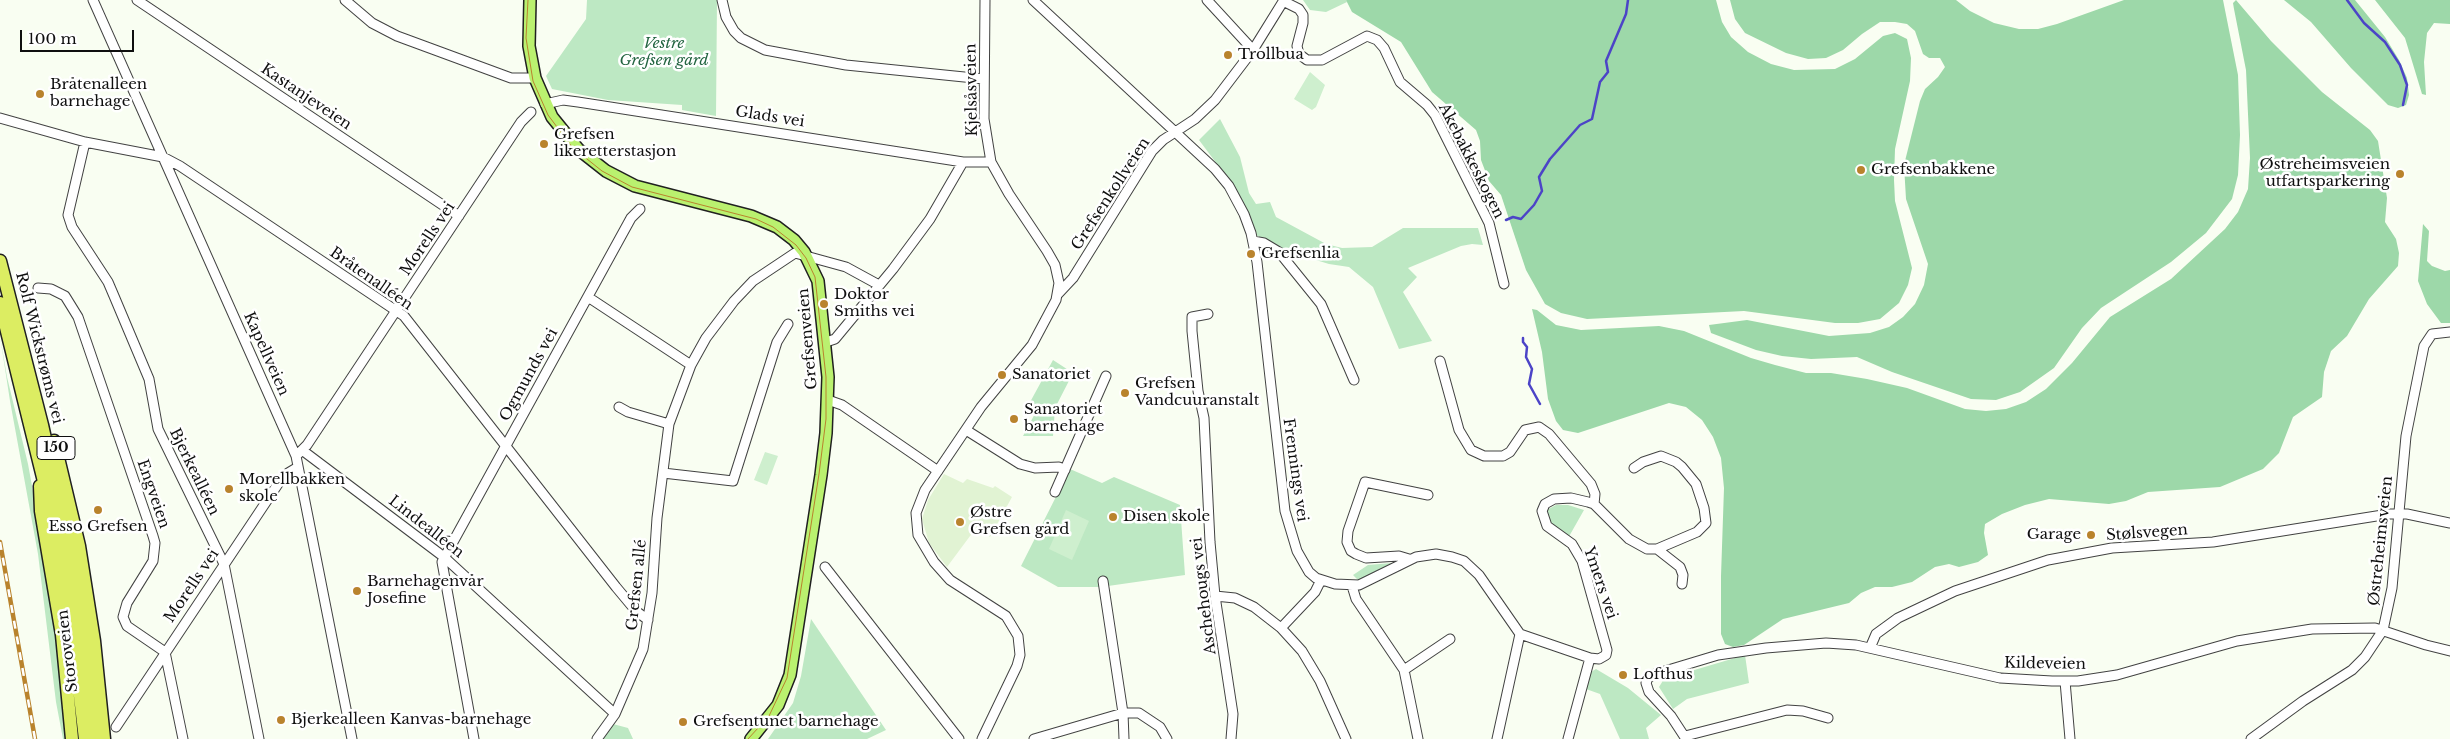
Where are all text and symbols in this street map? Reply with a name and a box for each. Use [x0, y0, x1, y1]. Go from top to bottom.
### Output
scale bar [22, 20, 136, 52]
text: 100 m [28, 29, 77, 48]
park label: Vestre Grefsen gård [619, 35, 709, 70]
street label: Kjelsåsveien [962, 43, 982, 137]
place label: Trollbua [1238, 46, 1304, 64]
marker: Trollbua [1222, 49, 1234, 61]
street label: Kastanjeveien [257, 60, 355, 134]
place label: Bråtenalleen barnehage [50, 76, 147, 111]
marker: Bråtenalleen barnehage [34, 88, 46, 100]
street label: Akebakkeskogen [1434, 100, 1508, 222]
street label: Glads vei [734, 103, 806, 131]
place label: Grefsen likeretterstasjon [554, 126, 676, 161]
street label: Grefsenkollveien [1068, 135, 1154, 253]
marker: Grefsen likeretterstasjon [538, 138, 550, 150]
place label: Østreheimsveien utfartsparkering [2260, 156, 2390, 191]
place label: Grefsenbakkene [1871, 161, 1995, 179]
marker: Grefsenbakkene [1855, 164, 1867, 176]
marker: Østreheimsveien utfartsparkering [2394, 168, 2406, 180]
street label: Morells vei [397, 199, 459, 279]
street label: Bråtenalléen [326, 244, 416, 314]
place label: Grefsenlia [1261, 245, 1340, 263]
marker: Grefsenlia [1245, 248, 1257, 260]
street label: Rolf Wickstrøms vei [11, 270, 67, 426]
place label: Doktor Smiths vei [834, 286, 915, 321]
street label: Grefsenveien [795, 288, 821, 390]
marker: Doktor Smiths vei [818, 298, 830, 310]
street label: Kapellveien [239, 309, 293, 399]
street label: Ogmunds vei [496, 325, 562, 425]
place label: Sanatoriet [1012, 366, 1091, 384]
marker: Sanatoriet [996, 369, 1008, 381]
place label: Grefsen Vandcuuranstalt [1135, 375, 1259, 410]
marker: Grefsen Vandcuuranstalt [1119, 387, 1131, 399]
place label: Sanatoriet barnehage [1024, 401, 1104, 436]
marker: Sanatoriet barnehage [1008, 413, 1020, 425]
street label: Frennings vei [1279, 417, 1311, 523]
street label: Bjerkealléen [165, 426, 223, 518]
road number: 150 [37, 436, 75, 459]
street label: Engveien [133, 457, 173, 531]
place label: Morellbakken skole [239, 471, 345, 506]
street label: Østreheimsveien [2365, 475, 2397, 607]
marker: Morellbakken skole [223, 483, 235, 495]
street label: Lindealléen [385, 492, 467, 562]
marker: Esso Grefsen [92, 504, 104, 516]
place label: Østre Grefsen gård [970, 504, 1069, 539]
place label: Disen skole [1123, 508, 1210, 526]
marker: Disen skole [1107, 511, 1119, 523]
marker: Østre Grefsen gård [954, 516, 966, 528]
place label: Esso Grefsen [48, 518, 148, 536]
street label: Stølsvegen [2106, 521, 2188, 545]
place label: Garage [2027, 526, 2081, 544]
marker: Garage [2085, 529, 2097, 541]
street label: Aschehougs vei [1188, 536, 1220, 656]
street label: Grefsen allé [623, 539, 651, 631]
street label: Ymers vei [1579, 544, 1621, 622]
street label: Morells vei [161, 546, 223, 626]
place label: Barnehagenvår Josefine [367, 573, 484, 608]
marker: Barnehagenvår Josefine [351, 585, 363, 597]
street label: Storoveien [54, 609, 82, 693]
street label: Kildeveien [2004, 654, 2086, 674]
place label: Lofthus [1633, 666, 1693, 684]
marker: Lofthus [1617, 669, 1629, 681]
place label: Bjerkealleen Kanvas-barnehage [291, 711, 531, 729]
place label: Grefsentunet barnehage [693, 713, 879, 731]
marker: Bjerkealleen Kanvas-barnehage [275, 714, 287, 726]
marker: Grefsentunet barnehage [677, 716, 689, 728]

